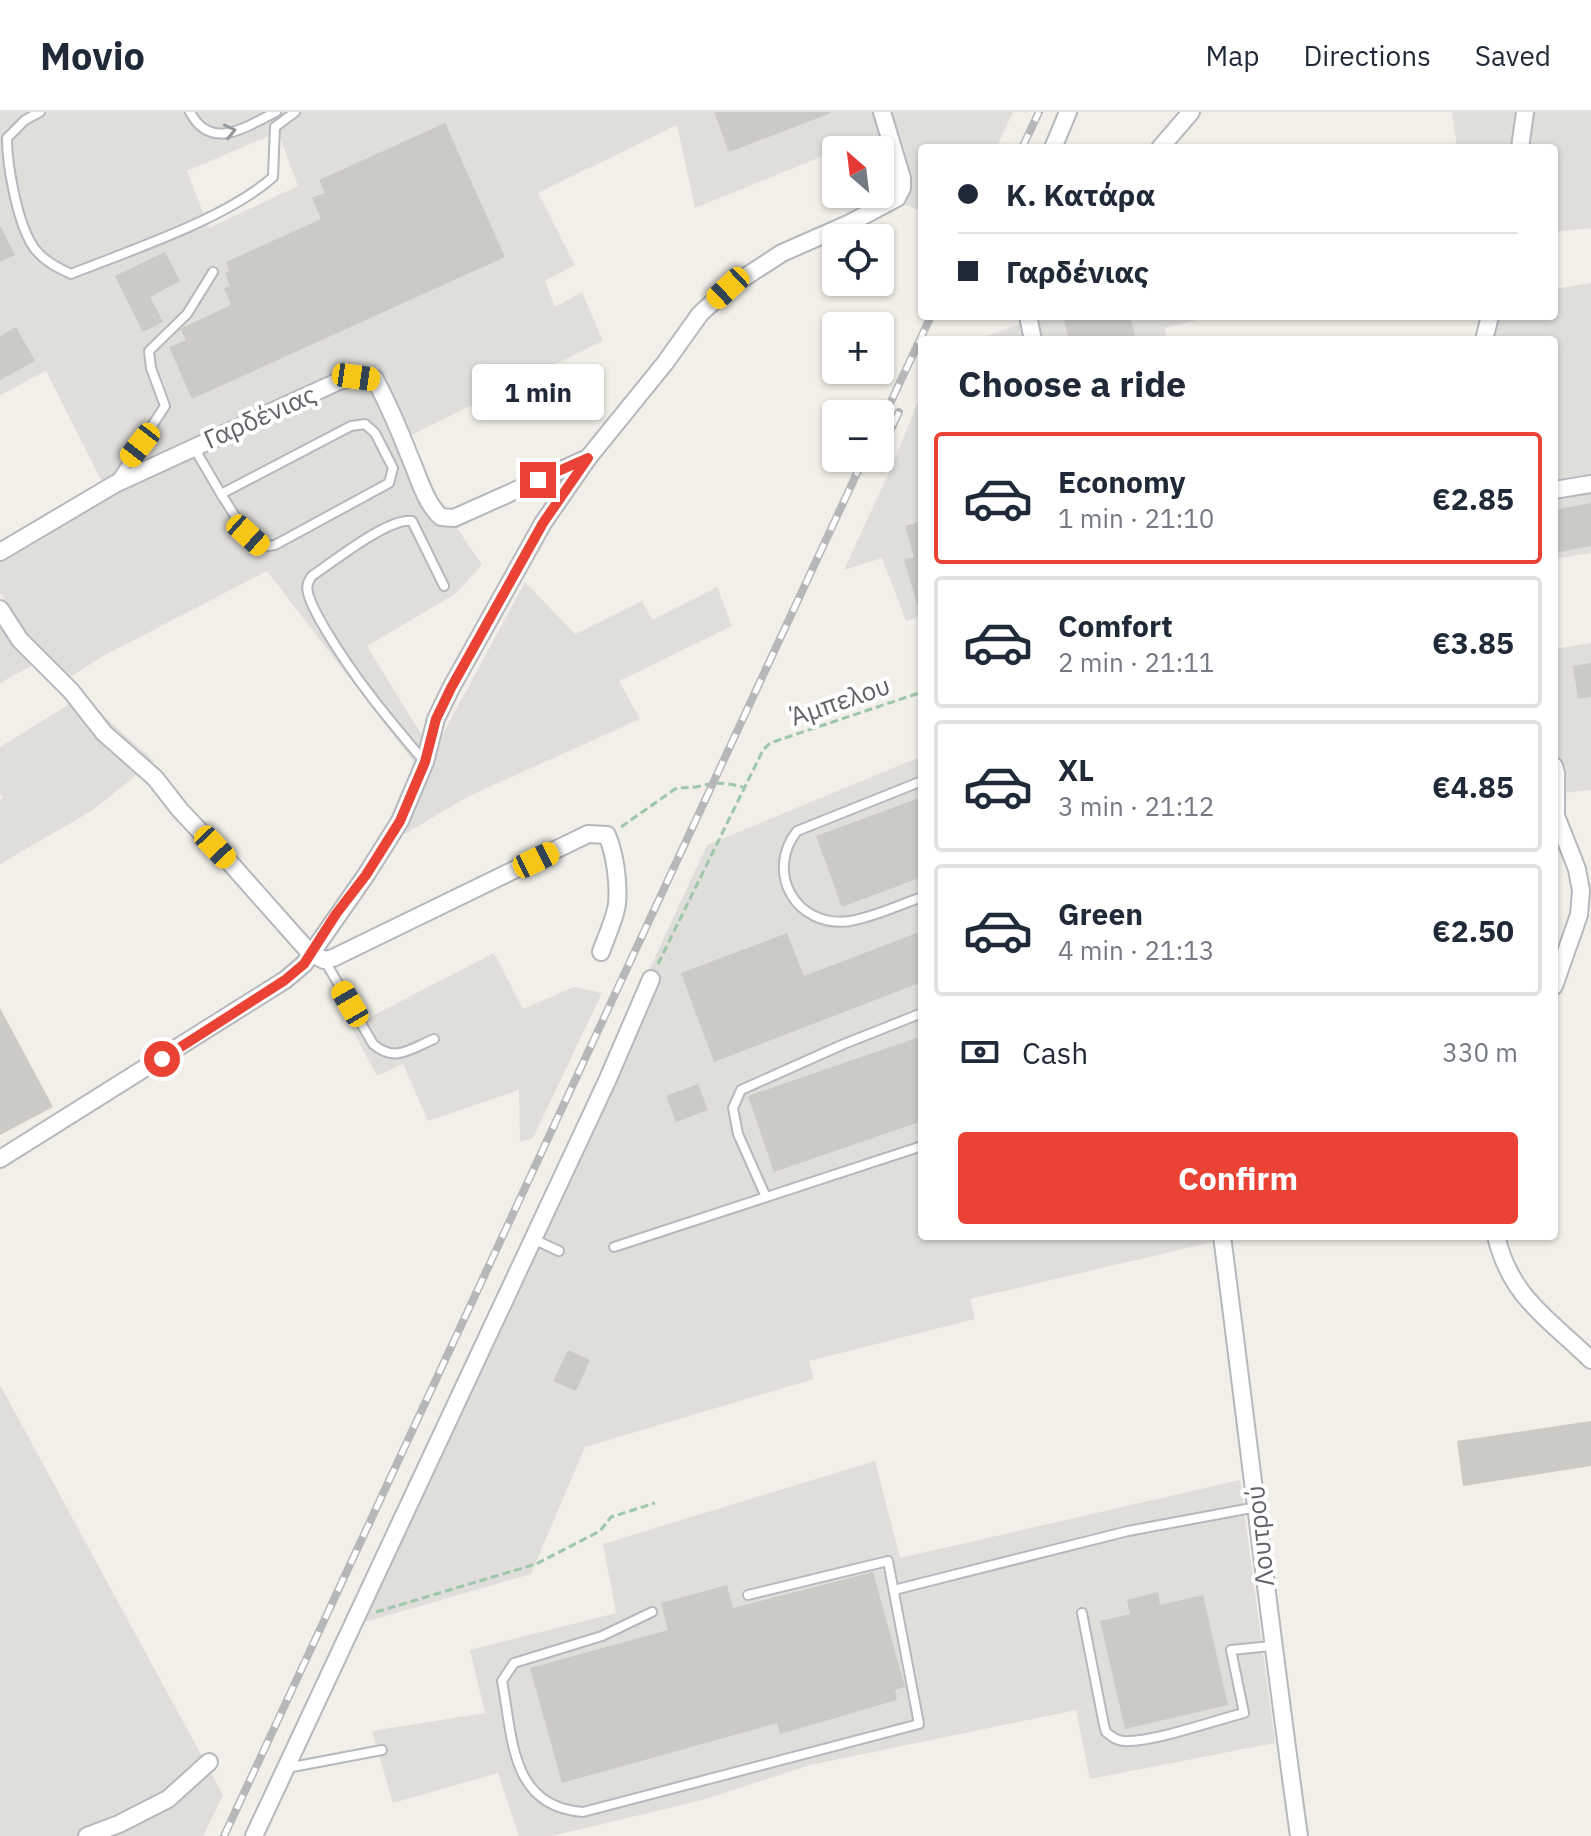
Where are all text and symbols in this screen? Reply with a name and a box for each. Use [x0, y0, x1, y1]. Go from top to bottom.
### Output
text: Movio [40, 31, 145, 80]
text: Map [1205, 37, 1259, 74]
text: Directions [1303, 37, 1431, 74]
text: Saved [1475, 37, 1551, 74]
one-way arrow [222, 123, 236, 140]
north arrow [822, 136, 894, 208]
map controls [822, 136, 894, 472]
text: Κ. Κατάρα [1006, 175, 1155, 214]
button: locate [822, 224, 894, 296]
text: Γαρδένιας [1006, 252, 1149, 291]
car [702, 263, 754, 313]
button: + [822, 312, 894, 384]
text: Choose a ride [958, 360, 1186, 407]
car [331, 362, 381, 392]
callout: 1 min [472, 364, 604, 420]
text: 1 min [504, 375, 572, 409]
street label: Γαρδένιας [198, 376, 321, 456]
button: − [822, 400, 894, 472]
car [116, 419, 164, 471]
route end [520, 462, 556, 498]
icon: car [962, 462, 1034, 534]
text: Economy [1058, 462, 1186, 501]
text: €2.85 [1432, 479, 1514, 518]
text: 1 min · 21:10 [1058, 501, 1214, 535]
car [222, 510, 274, 560]
icon: car [962, 606, 1034, 678]
text: Comfort [1058, 606, 1173, 645]
text: €3.85 [1432, 623, 1514, 662]
text: 2 min · 21:11 [1058, 645, 1214, 679]
street label: Άμπελου [785, 667, 894, 733]
icon: car [962, 750, 1034, 822]
text: XL [1058, 750, 1094, 789]
text: €4.85 [1432, 767, 1514, 806]
text: 3 min · 21:12 [1058, 789, 1214, 823]
car [190, 821, 240, 873]
car [509, 839, 563, 881]
icon: car [962, 894, 1034, 966]
text: Green [1058, 894, 1143, 933]
text: €2.50 [1432, 911, 1514, 950]
text: 4 min · 21:13 [1058, 933, 1214, 967]
car [328, 977, 372, 1031]
icon: cash [958, 1030, 1002, 1074]
text: Cash [1022, 1033, 1088, 1072]
text: 330 m [1442, 1035, 1518, 1069]
route start [144, 1041, 180, 1077]
button: Confirm [958, 1132, 1518, 1224]
street label: Λουτρού [1237, 1484, 1281, 1588]

